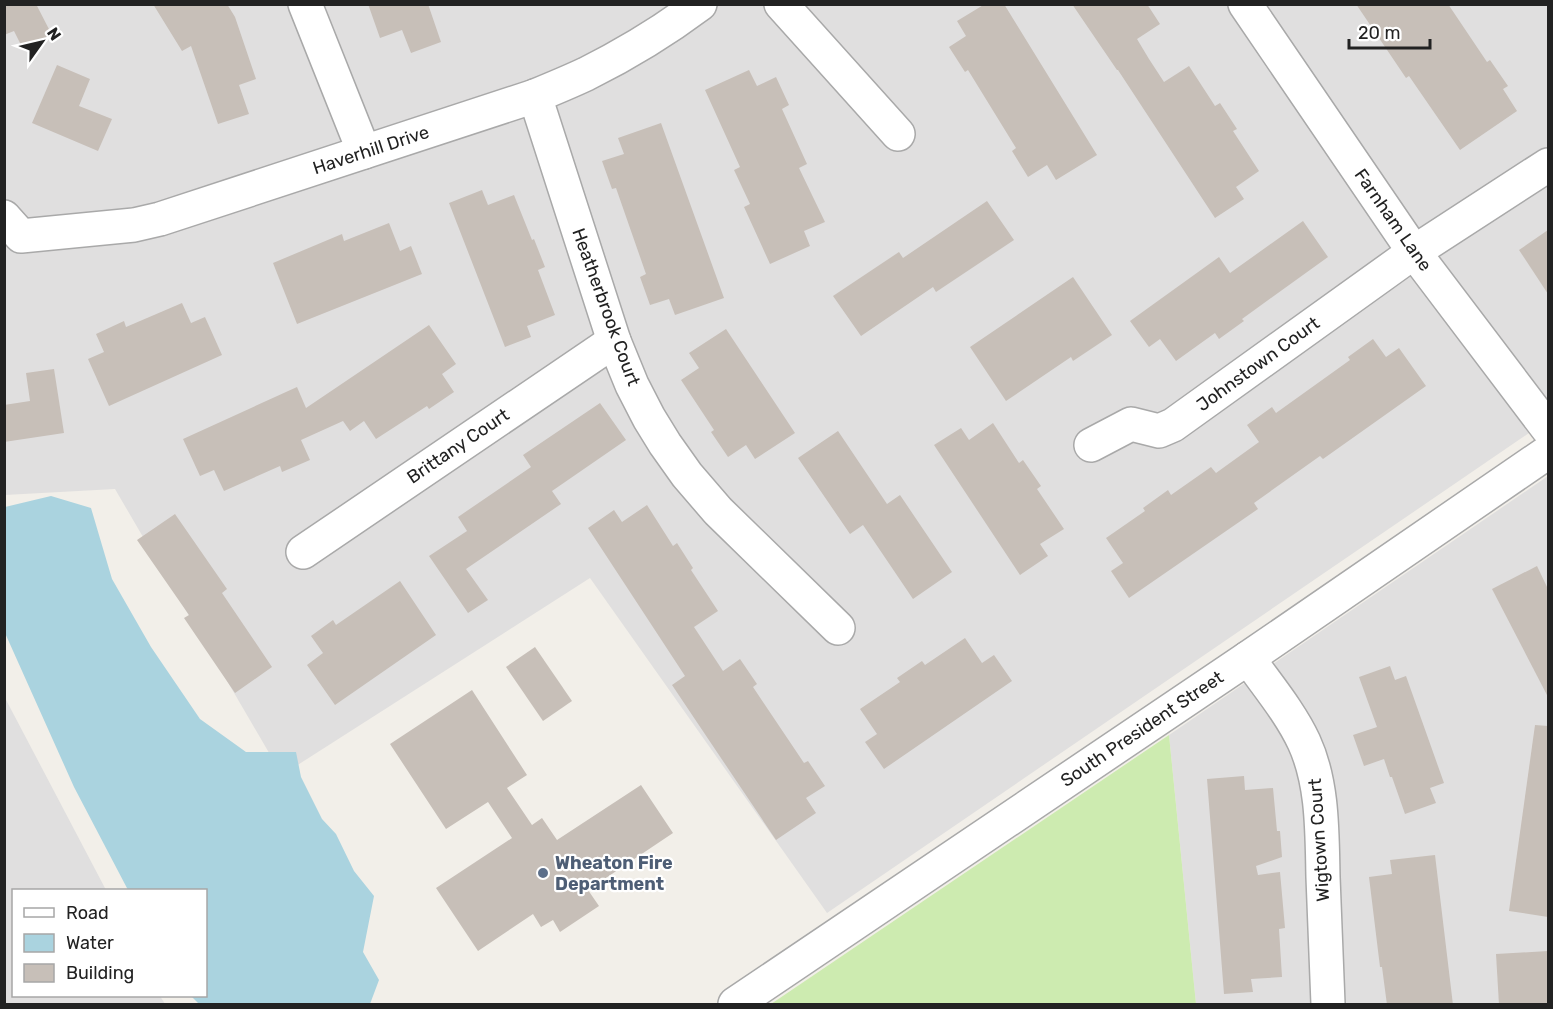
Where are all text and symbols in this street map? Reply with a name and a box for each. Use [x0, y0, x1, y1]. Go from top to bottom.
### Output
north arrow [12, 12, 72, 72]
scale bar [1349, 12, 1430, 50]
text: 20 m [1358, 22, 1400, 44]
text: N [43, 24, 65, 44]
street label: Haverhill Drive [310, 121, 432, 179]
street label: Farnham Lane [1350, 165, 1436, 275]
street label: Heatherbrook Court [567, 225, 645, 389]
street label: Johnstown Court [1192, 312, 1324, 416]
street label: Brittany Court [403, 404, 513, 488]
street label: South President Street [1056, 666, 1228, 792]
street label: Wigtown Court [1304, 778, 1334, 902]
place label: Wheaton Fire Department [555, 852, 673, 895]
marker: Wheaton Fire Department [536, 866, 550, 880]
legend [12, 889, 207, 997]
text: Road [66, 902, 109, 924]
text: Water [66, 932, 114, 954]
text: Building [66, 962, 134, 984]

